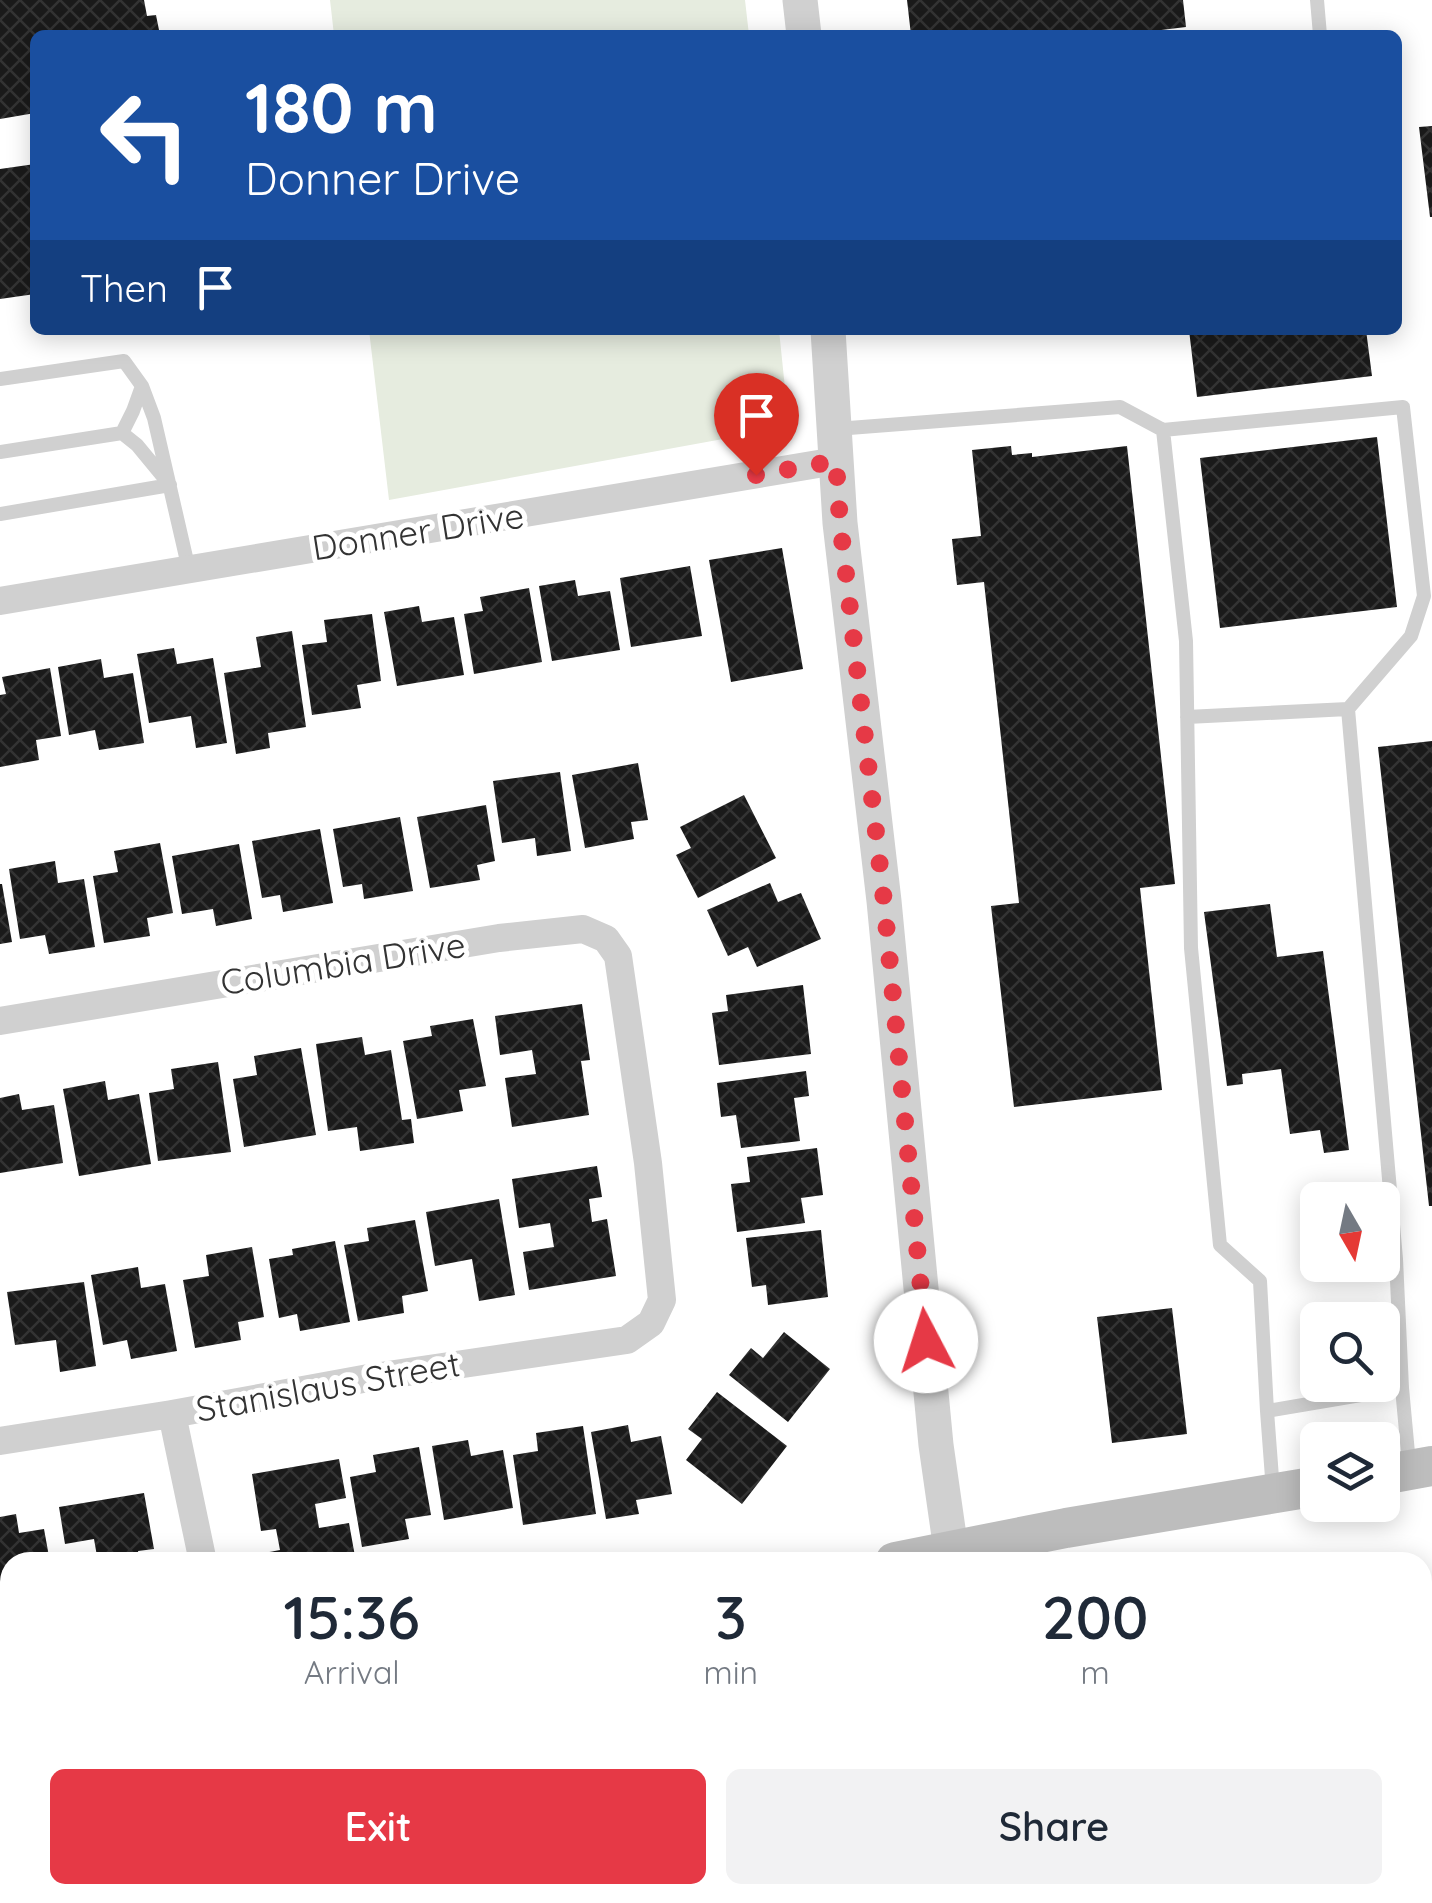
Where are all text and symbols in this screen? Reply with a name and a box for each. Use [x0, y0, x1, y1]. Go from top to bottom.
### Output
text: 180 m [245, 63, 438, 151]
icon: left [80, 70, 210, 200]
text: Donner Drive [245, 150, 520, 206]
icon: arrive [188, 260, 243, 315]
text: Then [80, 264, 168, 312]
pin [714, 373, 799, 476]
icon: arrive [729, 388, 784, 443]
street label: Donner Drive [309, 493, 527, 569]
street label: Columbia Drive [217, 922, 468, 1004]
north arrow [1300, 1182, 1400, 1282]
map controls [1300, 1182, 1400, 1522]
position arrow [874, 1289, 978, 1393]
button: search [1300, 1302, 1400, 1402]
street label: Stanislaus Street [192, 1341, 463, 1431]
button: layers [1300, 1422, 1400, 1522]
text: 15:36 [284, 1579, 420, 1654]
text: 3 [715, 1579, 747, 1654]
text: 200 [1042, 1579, 1148, 1654]
text: Arrival [304, 1652, 400, 1692]
text: min [704, 1652, 758, 1692]
text: m [1080, 1652, 1110, 1692]
button: Exit [50, 1769, 706, 1884]
button: Share [726, 1769, 1382, 1884]

